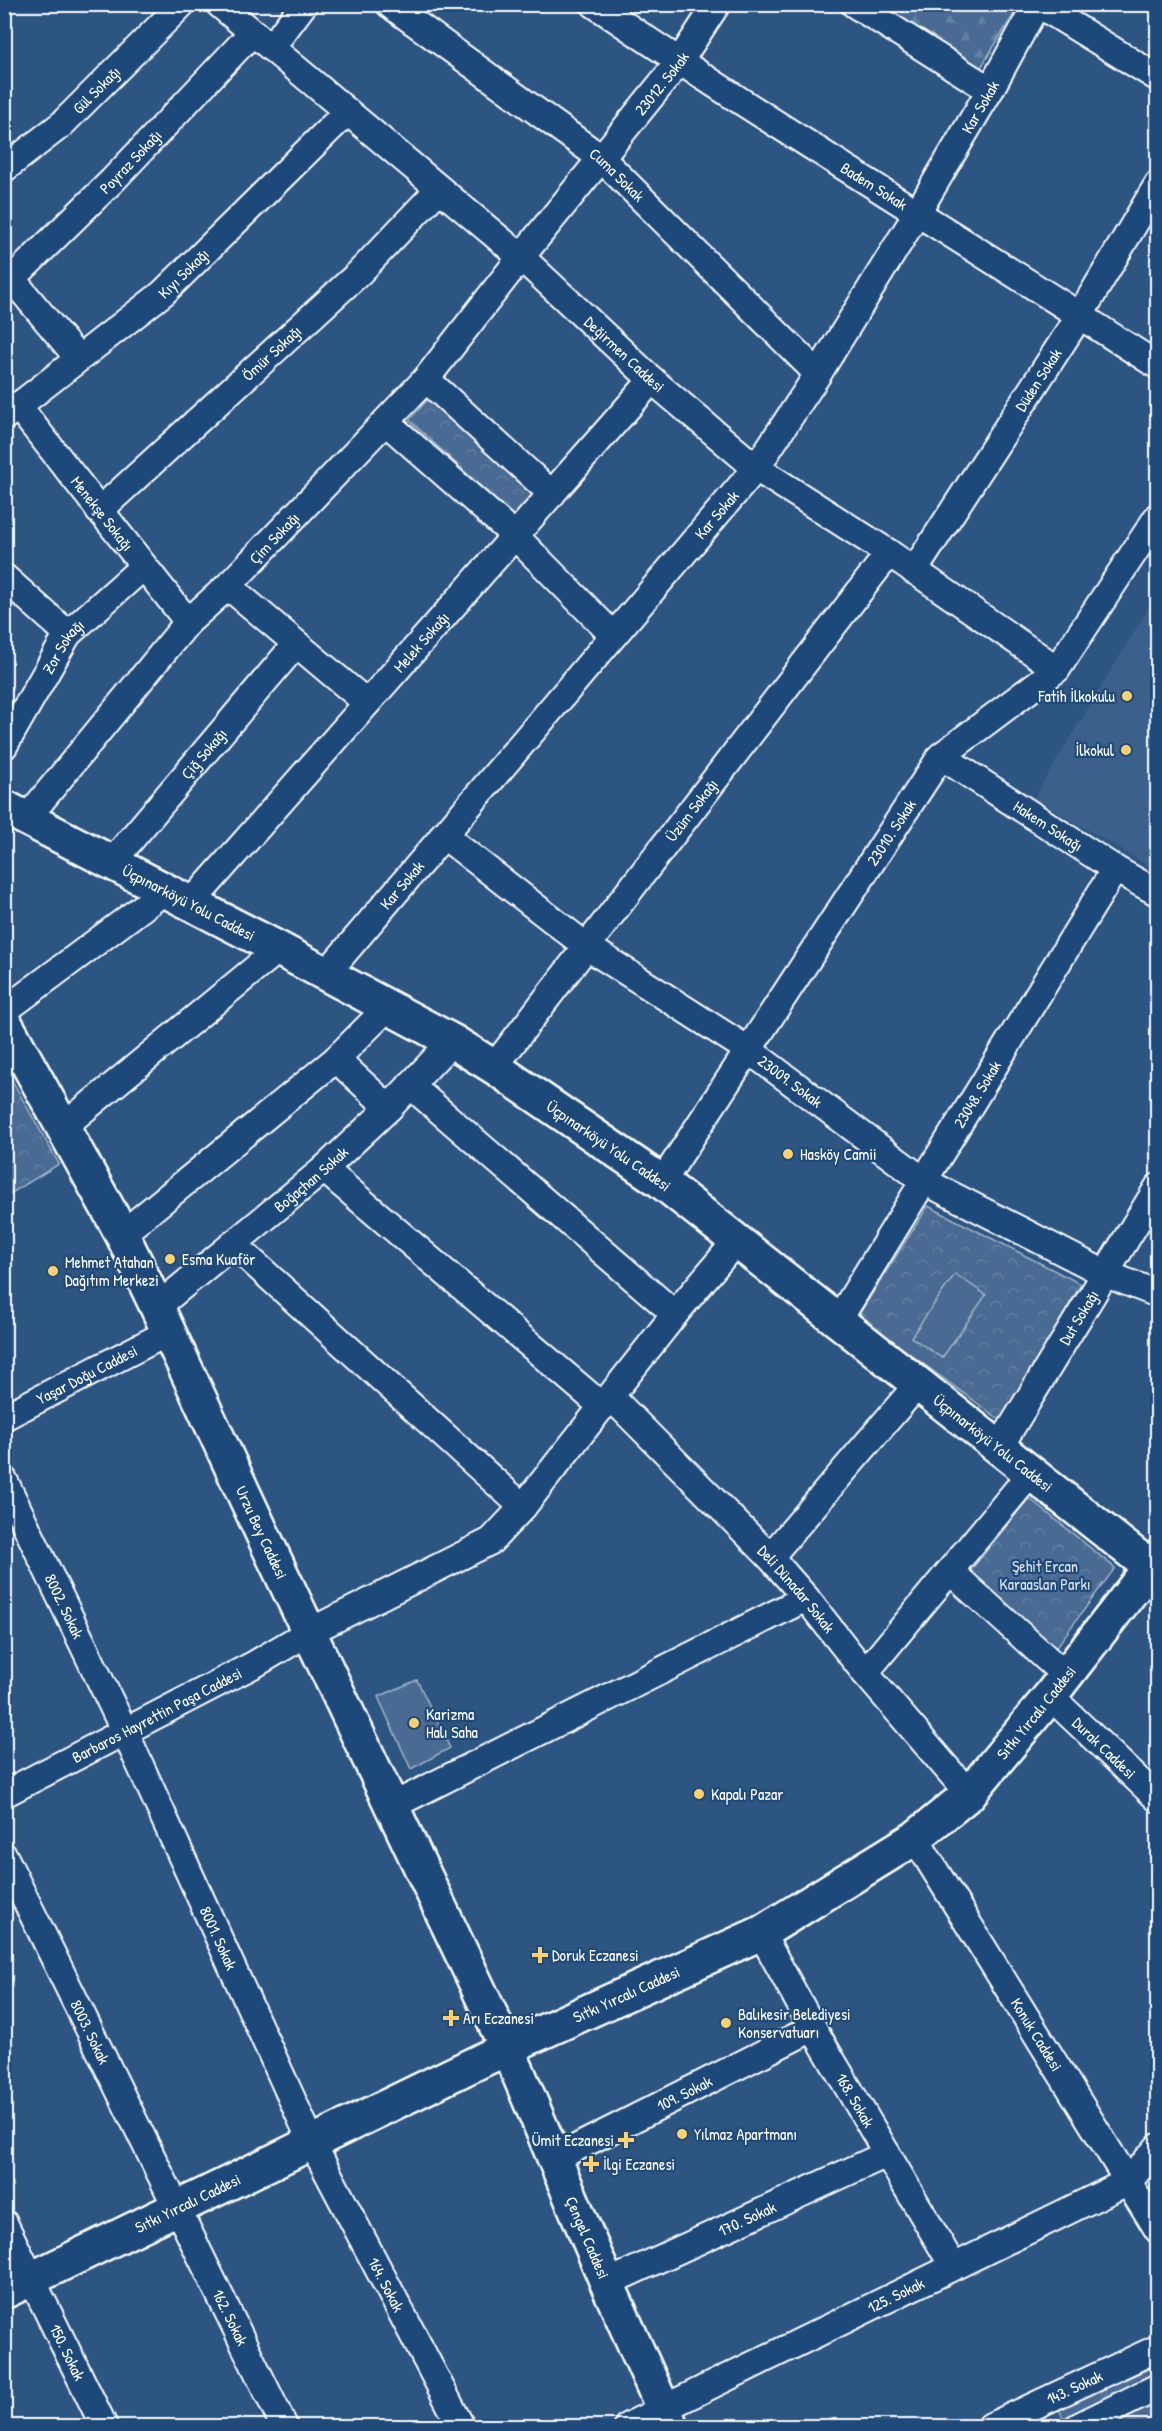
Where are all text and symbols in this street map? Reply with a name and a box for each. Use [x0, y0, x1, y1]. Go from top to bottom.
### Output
street label: 23012. Sokak [629, 47, 694, 120]
street label: Gül Sokağı [68, 61, 125, 118]
street label: Kar Sokak [956, 76, 1004, 137]
street label: Poyraz Sokağı [94, 125, 166, 199]
street label: Cuma Sokak [585, 142, 650, 207]
street label: Badem Sokak [837, 157, 912, 215]
street label: Kıyı Sokağı [153, 243, 214, 303]
street label: Değirmen Caddesi [580, 311, 670, 397]
street label: Ömür Sokağı [237, 320, 306, 386]
street label: Düden Sokak [1010, 344, 1067, 415]
street label: Menekşe Sokağı [66, 471, 139, 555]
street label: Kar Sokak [689, 485, 744, 544]
street label: Çim Sokağı [244, 507, 304, 569]
street label: Melek Sokağı [388, 607, 454, 677]
street label: Zor Sokağı [37, 614, 89, 678]
place label: Fatih İlkokulu [1037, 685, 1116, 707]
marker: Fatih İlkokulu [1120, 689, 1134, 703]
street label: Çiğ Sokağı [176, 723, 232, 784]
place label: İlkokul [1076, 739, 1115, 761]
marker: İlkokul [1119, 743, 1133, 757]
street label: Üzüm Sokağı [660, 774, 723, 846]
street label: 23010. Sokak [861, 794, 921, 870]
street label: Hakem Sokağı [1009, 795, 1087, 856]
street label: Kar Sokak [375, 855, 429, 914]
street label: Üçpınarköyü Yolu Caddesi [119, 859, 259, 946]
street label: 23009. Sokak [753, 1050, 827, 1113]
street label: 23048. Sokak [948, 1056, 1006, 1132]
street label: Üçpınarköyü Yolu Caddesi [542, 1095, 676, 1196]
street label: Boğaçhan Sokak [269, 1141, 353, 1217]
place label: Hasköy Camii [800, 1143, 877, 1165]
marker: Hasköy Camii [781, 1147, 795, 1161]
place label: Esma Kuaför [182, 1248, 255, 1270]
place label: Mehmet Atahan Dağıtım Merkezi [65, 1251, 159, 1291]
marker: Esma Kuaför [163, 1252, 177, 1266]
marker: Mehmet Atahan Dağıtım Merkezi [46, 1264, 60, 1278]
street label: Dut Sokağı [1053, 1286, 1104, 1349]
street label: Yaşar Doğu Caddesi [32, 1339, 141, 1410]
street label: Üçpınarköyü Yolu Caddesi [929, 1389, 1058, 1497]
street label: Urzu Bey Caddesi [231, 1482, 293, 1583]
street label: Deli Dünadar Sokak [753, 1540, 840, 1638]
park label: Şehit Ercan Karaaslan Parkı [999, 1555, 1091, 1595]
street label: 8002. Sokak [40, 1570, 90, 1643]
street label: Sıtkı Yırcalı Caddesi [991, 1661, 1081, 1764]
street label: Barbaros Hayrettin Paşa Caddesi [68, 1662, 245, 1768]
place label: Karizma Halı Saha [426, 1703, 478, 1743]
street label: Durak Caddesi [1068, 1712, 1141, 1784]
marker: Karizma Halı Saha [407, 1716, 421, 1730]
place label: Kapalı Pazar [711, 1783, 784, 1805]
marker: Kapalı Pazar [692, 1787, 706, 1801]
street label: 8001. Sokak [195, 1903, 243, 1974]
place label: Doruk Eczanesi [552, 1944, 639, 1966]
marker: Doruk Eczanesi [533, 1948, 547, 1962]
street label: Sıtkı Yırcalı Caddesi [569, 1960, 683, 2028]
street label: Konuk Caddesi [1006, 1993, 1068, 2075]
street label: 8003. Sokak [65, 1996, 116, 2068]
place label: Balıkesir Belediyesi Konservatuarı [738, 2003, 851, 2043]
place label: Arı Eczanesi [463, 2007, 534, 2029]
marker: Arı Eczanesi [444, 2011, 458, 2025]
marker: Balıkesir Belediyesi Konservatuarı [719, 2016, 733, 2030]
street label: 168. Sokak [831, 2069, 880, 2132]
street label: 109. Sokak [653, 2070, 716, 2116]
place label: Yılmaz Apartmanı [694, 2123, 797, 2145]
marker: Yılmaz Apartmanı [675, 2127, 689, 2141]
place label: Ümit Eczanesi [532, 2129, 614, 2151]
marker: Ümit Eczanesi [619, 2133, 633, 2147]
place label: İlgi Eczanesi [603, 2153, 675, 2175]
marker: İlgi Eczanesi [584, 2157, 598, 2171]
street label: Sıtkı Yırcalı Caddesi [131, 2168, 244, 2238]
street label: Çengel Caddesi [561, 2193, 615, 2282]
street label: 170. Sokak [714, 2196, 780, 2241]
street label: 164. Sokak [363, 2253, 410, 2316]
street label: 125. Sokak [864, 2272, 928, 2318]
street label: 162. Sokak [207, 2285, 254, 2350]
street label: 150. Sokak [44, 2320, 91, 2384]
street label: 143. Sokak [1043, 2364, 1106, 2410]

